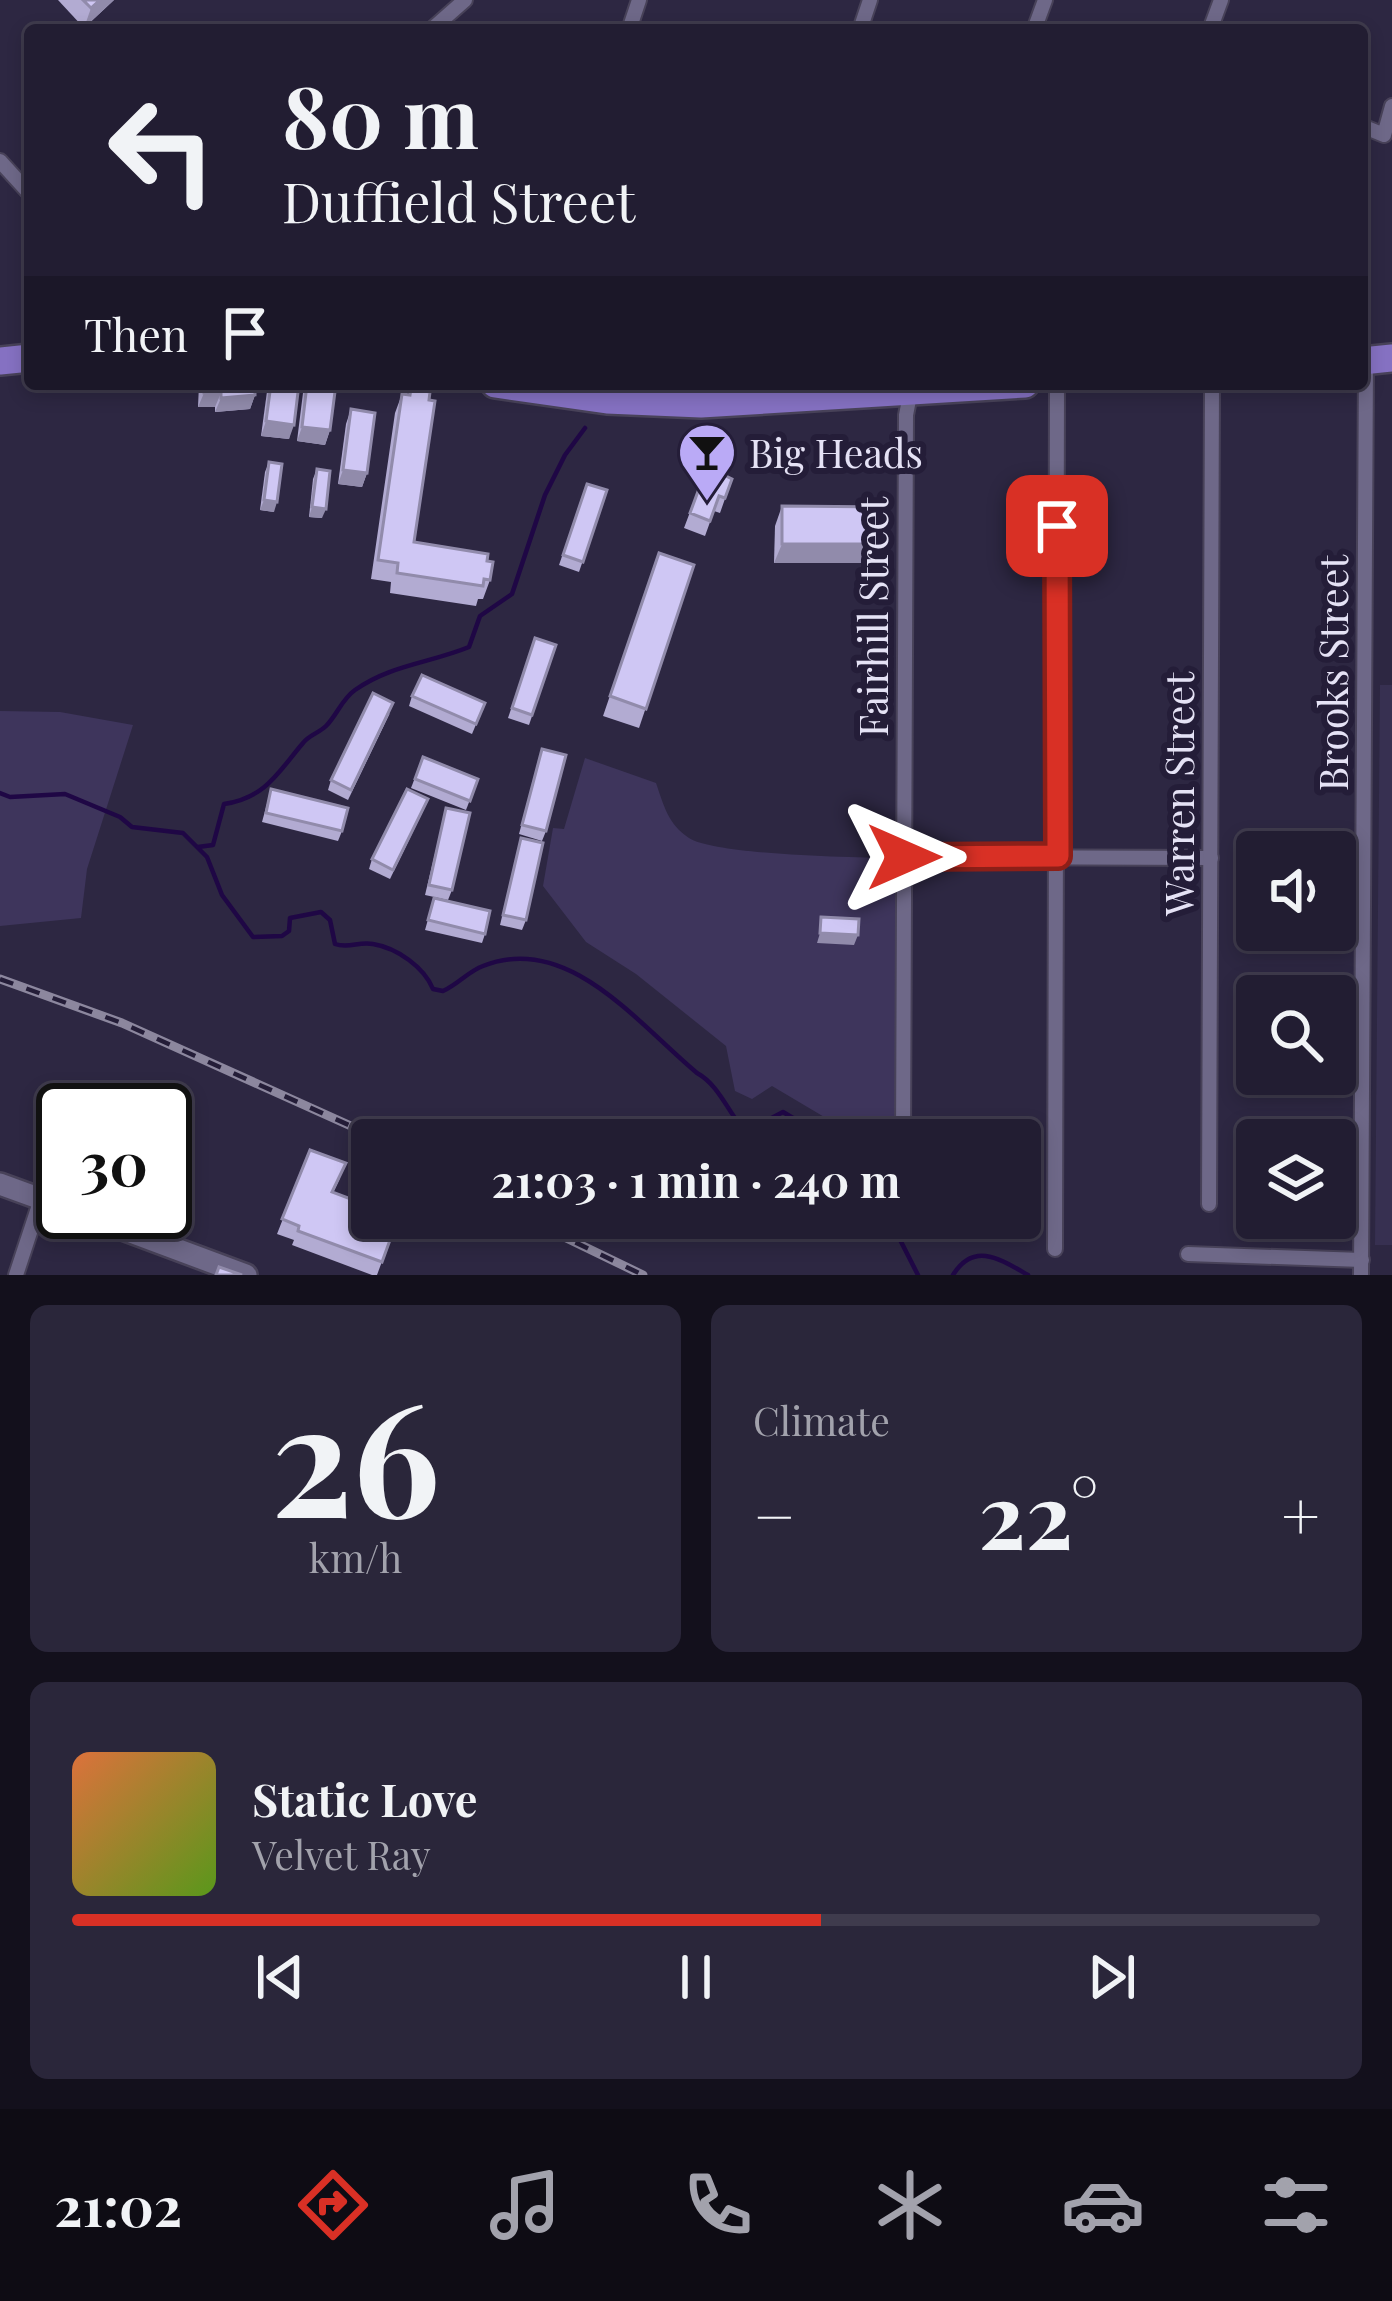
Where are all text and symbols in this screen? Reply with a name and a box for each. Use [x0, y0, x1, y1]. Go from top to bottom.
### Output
text: 80 m [282, 58, 479, 170]
icon: left [84, 72, 240, 228]
text: Duffield Street [282, 165, 635, 237]
icon: arrive [212, 300, 278, 366]
text: Then [84, 303, 188, 363]
bar icon: Big Heads [676, 421, 738, 503]
place label: Big Heads [749, 426, 923, 478]
pin [1006, 475, 1108, 577]
icon: arrive [1024, 493, 1090, 559]
street label: Fairhill Street [846, 496, 898, 737]
street label: Brooks Street [1306, 554, 1358, 791]
street label: Warren Street [1152, 671, 1204, 917]
position arrow [841, 794, 967, 920]
map controls [1236, 831, 1356, 1239]
button: sound [1236, 831, 1356, 951]
button: search [1236, 975, 1356, 1095]
speed limit sign: 30 [36, 1083, 192, 1239]
button: layers [1236, 1119, 1356, 1239]
text: 21:03 · 1 min · 240 m [492, 1149, 900, 1209]
text: 26 [271, 1349, 440, 1557]
text: Climate [753, 1394, 890, 1446]
text: 22° [979, 1453, 1098, 1573]
text: − [753, 1470, 796, 1558]
text: + [1281, 1470, 1320, 1558]
text: km/h [309, 1531, 402, 1583]
text: Static Love [252, 1768, 477, 1828]
text: Velvet Ray [252, 1828, 431, 1880]
icon: previous [247, 1944, 313, 2010]
icon: pause [663, 1944, 729, 2010]
icon: next [1079, 1944, 1145, 2010]
icon: directions [291, 2163, 375, 2247]
icon: music [483, 2163, 567, 2247]
icon: phone [676, 2163, 760, 2247]
icon: climate [868, 2163, 952, 2247]
icon: car [1061, 2163, 1145, 2247]
icon: filters [1254, 2163, 1338, 2247]
text: 21:02 [54, 2169, 182, 2241]

